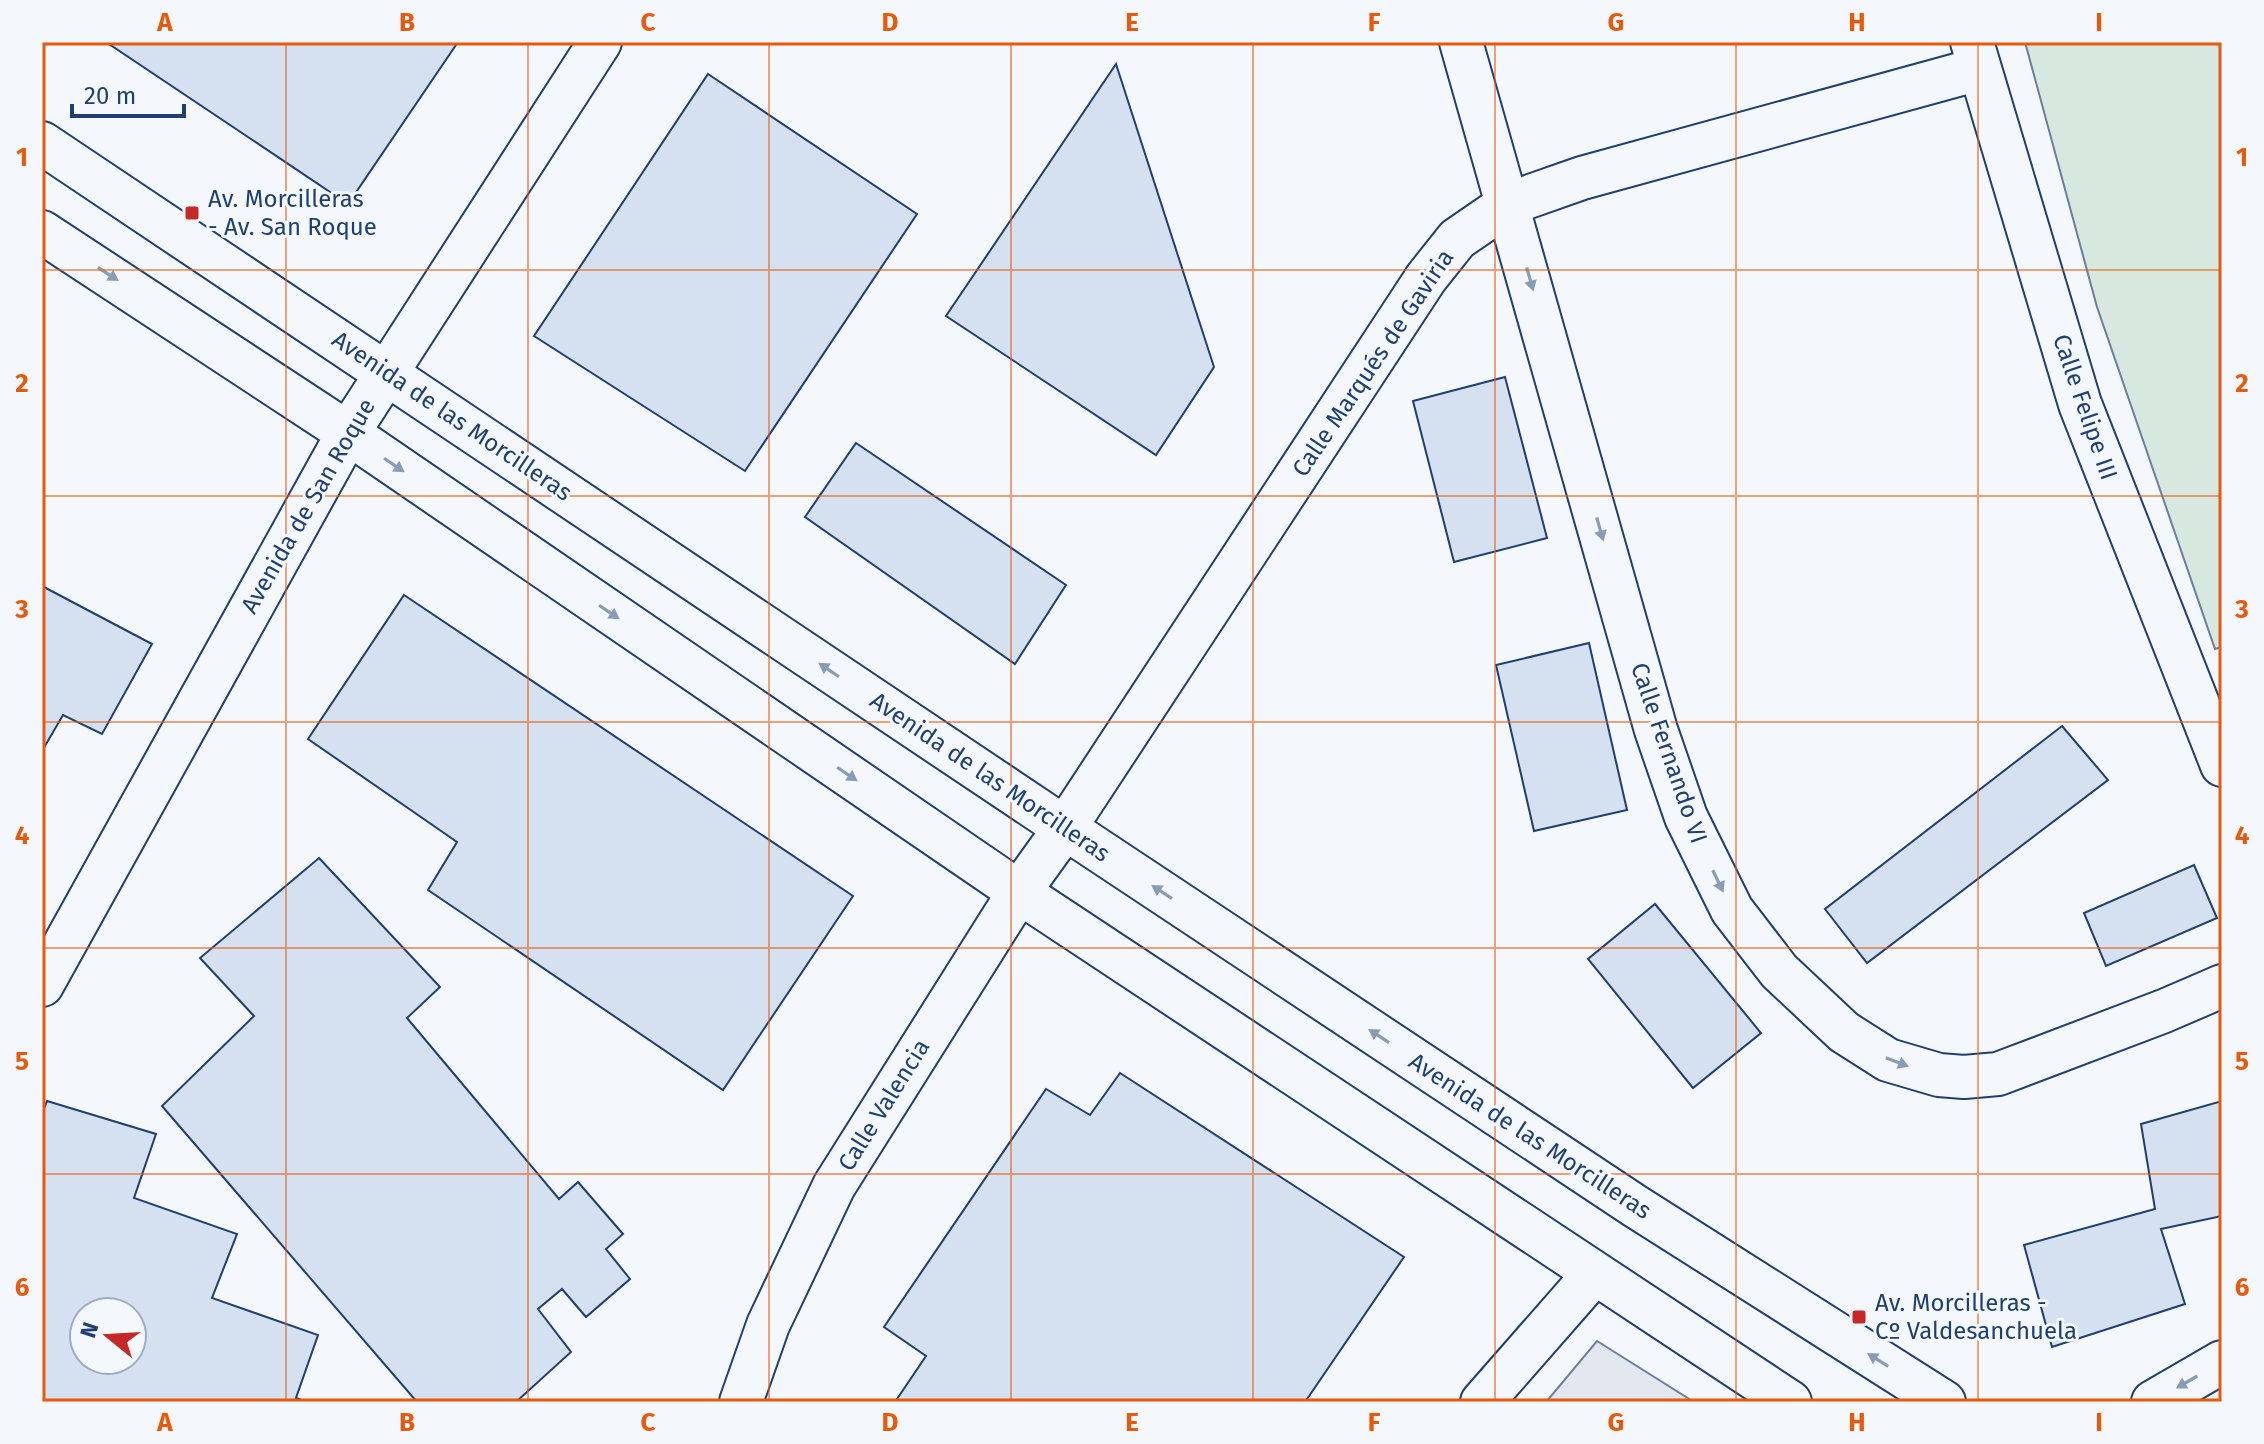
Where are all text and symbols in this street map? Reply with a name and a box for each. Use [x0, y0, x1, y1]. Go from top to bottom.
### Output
text: A [156, 7, 173, 38]
text: B [399, 7, 415, 38]
text: C [641, 7, 656, 38]
text: D [882, 7, 899, 38]
text: E [1125, 7, 1139, 38]
text: F [1368, 7, 1381, 38]
text: G [1608, 7, 1624, 38]
text: H [1848, 7, 1866, 38]
text: I [2095, 7, 2103, 38]
scale bar [72, 68, 184, 118]
text: 20 m [84, 82, 136, 110]
text: 1 [16, 142, 28, 173]
text: 1 [2236, 142, 2248, 173]
place label: Av. Morcilleras - Av. San Roque [208, 185, 377, 241]
marker: Av. Morcilleras - Av. San Roque [183, 204, 201, 222]
street label: Calle Marqués de Gaviria [1286, 244, 1460, 482]
one-way arrow [1524, 266, 1536, 291]
one-way arrow [97, 267, 119, 281]
street label: Avenida de las Morcilleras [327, 325, 577, 507]
street label: Calle Felipe III [2047, 331, 2123, 483]
text: 2 [15, 368, 29, 399]
text: 2 [2235, 368, 2249, 399]
street label: Avenida de San Roque [235, 394, 381, 618]
one-way arrow [384, 457, 405, 472]
one-way arrow [1594, 517, 1607, 541]
text: 3 [14, 594, 29, 625]
text: 3 [2234, 594, 2249, 625]
one-way arrow [598, 604, 619, 619]
street label: Calle Fernando VI [1625, 659, 1713, 847]
one-way arrow [819, 663, 840, 678]
street label: Avenida de las Morcilleras [865, 686, 1115, 868]
one-way arrow [836, 766, 857, 781]
text: 4 [15, 820, 30, 851]
text: 4 [2235, 820, 2250, 851]
one-way arrow [1711, 870, 1724, 893]
one-way arrow [1151, 885, 1172, 900]
one-way arrow [1368, 1028, 1389, 1043]
street label: Calle Valencia [832, 1034, 936, 1176]
text: 5 [15, 1046, 29, 1077]
text: 5 [2235, 1046, 2249, 1077]
street label: Avenida de las Morcilleras [1404, 1047, 1656, 1225]
one-way arrow [1885, 1056, 1909, 1069]
text: 6 [15, 1272, 30, 1303]
text: 6 [2235, 1272, 2250, 1303]
place label: Av. Morcilleras - Cº Valdesanchuela [1875, 1289, 2077, 1345]
north arrow [68, 1296, 148, 1376]
marker: Av. Morcilleras - Cº Valdesanchuela [1850, 1308, 1868, 1326]
text: N [74, 1319, 105, 1341]
one-way arrow [1868, 1353, 1889, 1368]
one-way arrow [2176, 1375, 2199, 1389]
text: A [156, 1407, 173, 1438]
text: B [399, 1407, 415, 1438]
text: C [641, 1407, 656, 1438]
text: D [882, 1407, 899, 1438]
text: E [1125, 1407, 1139, 1438]
text: F [1368, 1407, 1381, 1438]
text: G [1608, 1407, 1624, 1438]
text: H [1848, 1407, 1866, 1438]
text: I [2095, 1407, 2103, 1438]

